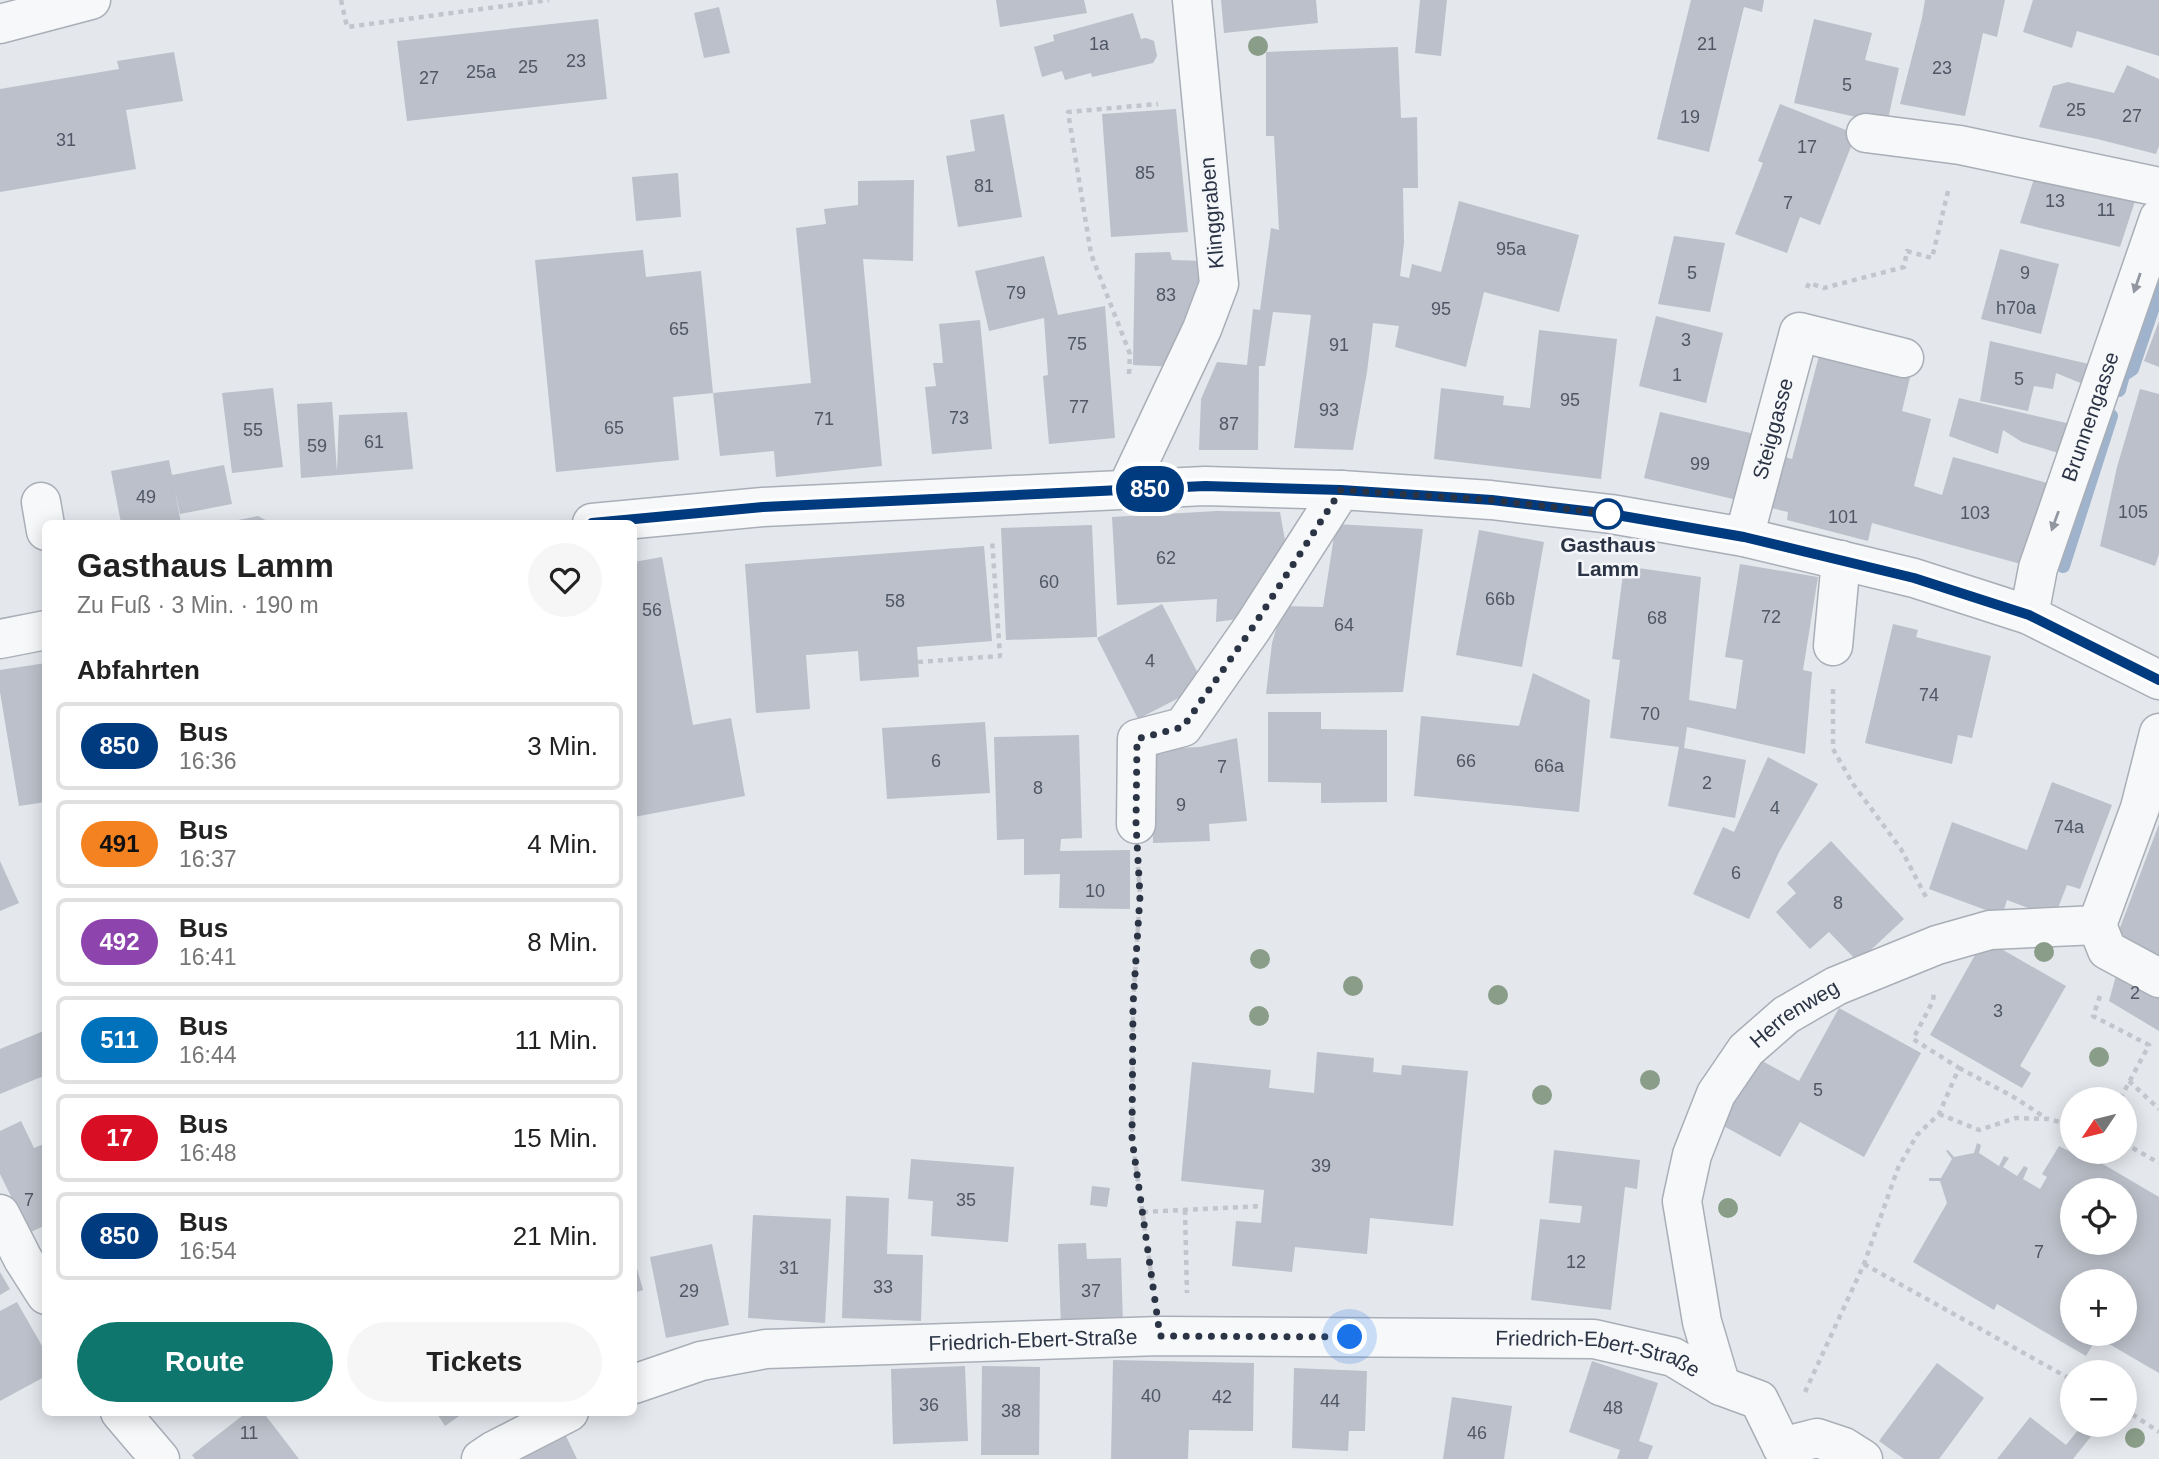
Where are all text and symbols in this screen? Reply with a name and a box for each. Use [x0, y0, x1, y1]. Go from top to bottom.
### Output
house number: 1a [1089, 34, 1110, 54]
house number: 21 [1697, 34, 1717, 54]
house number: 23 [566, 51, 586, 71]
house number: 25 [518, 57, 538, 77]
house number: 23 [1932, 58, 1952, 78]
house number: 25a [466, 62, 497, 82]
house number: 27 [419, 68, 439, 88]
house number: 5 [1842, 75, 1852, 95]
house number: 25 [2066, 100, 2086, 120]
house number: 27 [2122, 106, 2142, 126]
house number: 19 [1680, 107, 1700, 127]
house number: 31 [56, 130, 76, 150]
house number: 17 [1797, 137, 1817, 157]
street label: Klinggraben [1195, 156, 1228, 270]
house number: 85 [1135, 163, 1155, 183]
house number: 81 [974, 176, 994, 196]
house number: 13 [2045, 191, 2065, 211]
house number: 7 [1783, 193, 1793, 213]
house number: 11 [2097, 200, 2115, 220]
house number: 95a [1496, 239, 1527, 259]
house number: 5 [1687, 263, 1697, 283]
house number: 9 [2020, 263, 2030, 283]
one-way arrow [2131, 272, 2142, 293]
house number: 79 [1006, 283, 1026, 303]
house number: 83 [1156, 285, 1176, 305]
house number: h70a [1996, 298, 2037, 318]
house number: 95 [1431, 299, 1451, 319]
house number: 65 [669, 319, 689, 339]
house number: 3 [1681, 330, 1691, 350]
house number: 75 [1067, 334, 1087, 354]
house number: 91 [1329, 335, 1349, 355]
street label: Brunnengasse [2057, 349, 2123, 484]
house number: 1 [1672, 365, 1682, 385]
house number: 5 [2014, 369, 2024, 389]
street label: Steiggasse [1748, 376, 1797, 482]
house number: 95 [1560, 390, 1580, 410]
house number: 77 [1069, 397, 1089, 417]
house number: 93 [1319, 400, 1339, 420]
house number: 73 [949, 408, 969, 428]
house number: 71 [814, 409, 834, 429]
house number: 87 [1219, 414, 1239, 434]
house number: 65 [604, 418, 624, 438]
house number: 55 [243, 420, 263, 440]
house number: 61 [364, 432, 384, 452]
house number: 59 [307, 436, 327, 456]
house number: 99 [1690, 454, 1710, 474]
line badge: 850 [1110, 466, 1190, 512]
text: 850 [1130, 475, 1170, 502]
house number: 49 [136, 487, 156, 507]
marker: Gasthaus Lamm [1593, 499, 1623, 529]
house number: 105 [2118, 502, 2148, 522]
house number: 103 [1960, 503, 1990, 523]
house number: 101 [1828, 507, 1858, 527]
one-way arrow [2049, 510, 2060, 531]
place label: Gasthaus Lamm [1560, 533, 1656, 580]
button: heart [528, 543, 602, 617]
text: Gasthaus Lamm [77, 547, 334, 584]
house number: 62 [1156, 548, 1176, 568]
house number: 60 [1039, 572, 1059, 592]
house number: 66b [1485, 589, 1515, 609]
house number: 58 [885, 591, 905, 611]
text: Zu Fuß · 3 Min. · 190 m [77, 592, 319, 618]
house number: 56 [642, 600, 662, 620]
house number: 72 [1761, 607, 1781, 627]
house number: 68 [1647, 608, 1667, 628]
house number: 64 [1334, 615, 1354, 635]
house number: 4 [1145, 651, 1155, 671]
text: Abfahrten [77, 655, 200, 685]
house number: 74 [1919, 685, 1939, 705]
house number: 70 [1640, 704, 1660, 724]
text: Bus [179, 717, 228, 747]
text: 3 Min. [527, 731, 598, 761]
text: 850 [99, 732, 140, 759]
text: 16:36 [179, 748, 237, 774]
house number: 6 [931, 751, 941, 771]
house number: 66 [1456, 751, 1476, 771]
house number: 66a [1534, 756, 1565, 776]
house number: 7 [1217, 757, 1227, 777]
house number: 2 [1702, 773, 1712, 793]
house number: 8 [1033, 778, 1043, 798]
house number: 9 [1176, 795, 1186, 815]
house number: 4 [1770, 798, 1780, 818]
text: Bus [179, 815, 228, 845]
house number: 74a [2054, 817, 2085, 837]
text: 4 Min. [527, 829, 598, 859]
text: 491 [99, 830, 140, 857]
text: 16:37 [179, 846, 237, 872]
house number: 6 [1731, 863, 1741, 883]
house number: 10 [1085, 881, 1105, 901]
house number: 8 [1833, 893, 1843, 913]
text: Bus [179, 913, 228, 943]
text: 8 Min. [527, 927, 598, 957]
text: 492 [99, 928, 140, 955]
text: 16:41 [179, 944, 237, 970]
street label: Herrenweg [1745, 975, 1843, 1052]
house number: 2 [2130, 983, 2140, 1003]
house number: 3 [1993, 1001, 2003, 1021]
text: Bus [179, 1011, 228, 1041]
text: 11 Min. [515, 1025, 598, 1055]
text: 511 [100, 1026, 139, 1053]
text: 16:44 [179, 1042, 237, 1068]
house number: 5 [1813, 1080, 1823, 1100]
north arrow [2060, 1087, 2137, 1164]
map controls [2060, 1087, 2137, 1437]
text: Bus [179, 1109, 228, 1139]
text: 15 Min. [513, 1123, 598, 1153]
text: 17 [106, 1124, 133, 1151]
text: 16:48 [179, 1140, 237, 1166]
house number: 39 [1311, 1156, 1331, 1176]
button: locate [2060, 1178, 2137, 1255]
house number: 7 [24, 1190, 34, 1210]
house number: 35 [956, 1190, 976, 1210]
text: Bus [179, 1207, 228, 1237]
text: 21 Min. [513, 1221, 598, 1251]
text: 850 [99, 1222, 140, 1249]
text: 16:54 [179, 1238, 237, 1264]
house number: 7 [2034, 1242, 2044, 1262]
house number: 12 [1566, 1252, 1586, 1272]
house number: 31 [779, 1258, 799, 1278]
button: + [2060, 1269, 2137, 1346]
house number: 33 [873, 1277, 893, 1297]
house number: 29 [679, 1281, 699, 1301]
house number: 37 [1081, 1281, 1101, 1301]
your location [1332, 1319, 1367, 1354]
button: Route [77, 1322, 333, 1402]
button: Tickets [347, 1322, 602, 1402]
street label: Friedrich-Ebert-Straße [928, 1325, 1138, 1355]
street label: Friedrich-Ebert-Straße [1495, 1326, 1704, 1382]
button: − [2060, 1360, 2137, 1437]
house number: 40 [1141, 1386, 1161, 1406]
house number: 42 [1212, 1387, 1232, 1407]
house number: 44 [1320, 1391, 1340, 1411]
house number: 36 [919, 1395, 939, 1415]
house number: 48 [1603, 1398, 1623, 1418]
house number: 38 [1001, 1401, 1021, 1421]
house number: 11 [240, 1423, 258, 1443]
house number: 46 [1467, 1423, 1487, 1443]

